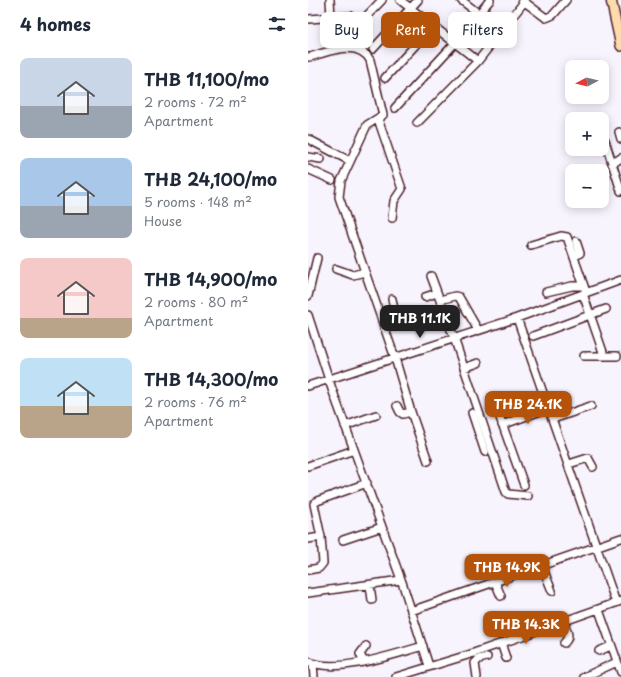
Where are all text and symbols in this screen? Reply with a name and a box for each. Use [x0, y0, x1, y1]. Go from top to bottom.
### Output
text: 4 homes [20, 11, 91, 37]
chip: Buy [320, 12, 373, 48]
chip: Rent [381, 12, 440, 48]
chip: Filters [448, 12, 517, 48]
icon: filters [266, 13, 288, 35]
north arrow [565, 60, 609, 104]
map controls [565, 60, 609, 208]
text: THB 11,100/mo [144, 66, 269, 92]
icon: home [52, 74, 100, 122]
text: 2 rooms · 72 m² [144, 92, 247, 111]
text: Apartment [144, 111, 213, 130]
button: + [565, 112, 609, 156]
button: − [565, 164, 609, 208]
text: THB 24,100/mo [144, 166, 277, 192]
icon: home [52, 174, 100, 222]
text: 5 rooms · 148 m² [144, 192, 252, 211]
text: House [144, 211, 182, 230]
text: THB 14,900/mo [144, 266, 277, 292]
icon: home [52, 274, 100, 322]
text: 2 rooms · 80 m² [144, 292, 249, 311]
pin: THB 11.1K [374, 305, 466, 339]
text: THB 11.1K [389, 308, 451, 327]
text: Apartment [144, 311, 213, 330]
text: THB 14,300/mo [144, 366, 278, 392]
icon: home [52, 374, 100, 422]
pin: THB 24.1K [482, 391, 574, 425]
text: 2 rooms · 76 m² [144, 392, 247, 411]
text: THB 24.1K [494, 394, 562, 413]
text: Apartment [144, 411, 213, 430]
pin: THB 14.9K [461, 554, 553, 588]
text: THB 14.9K [474, 557, 540, 576]
pin: THB 14.3K [480, 611, 572, 645]
text: THB 14.3K [492, 614, 560, 633]

